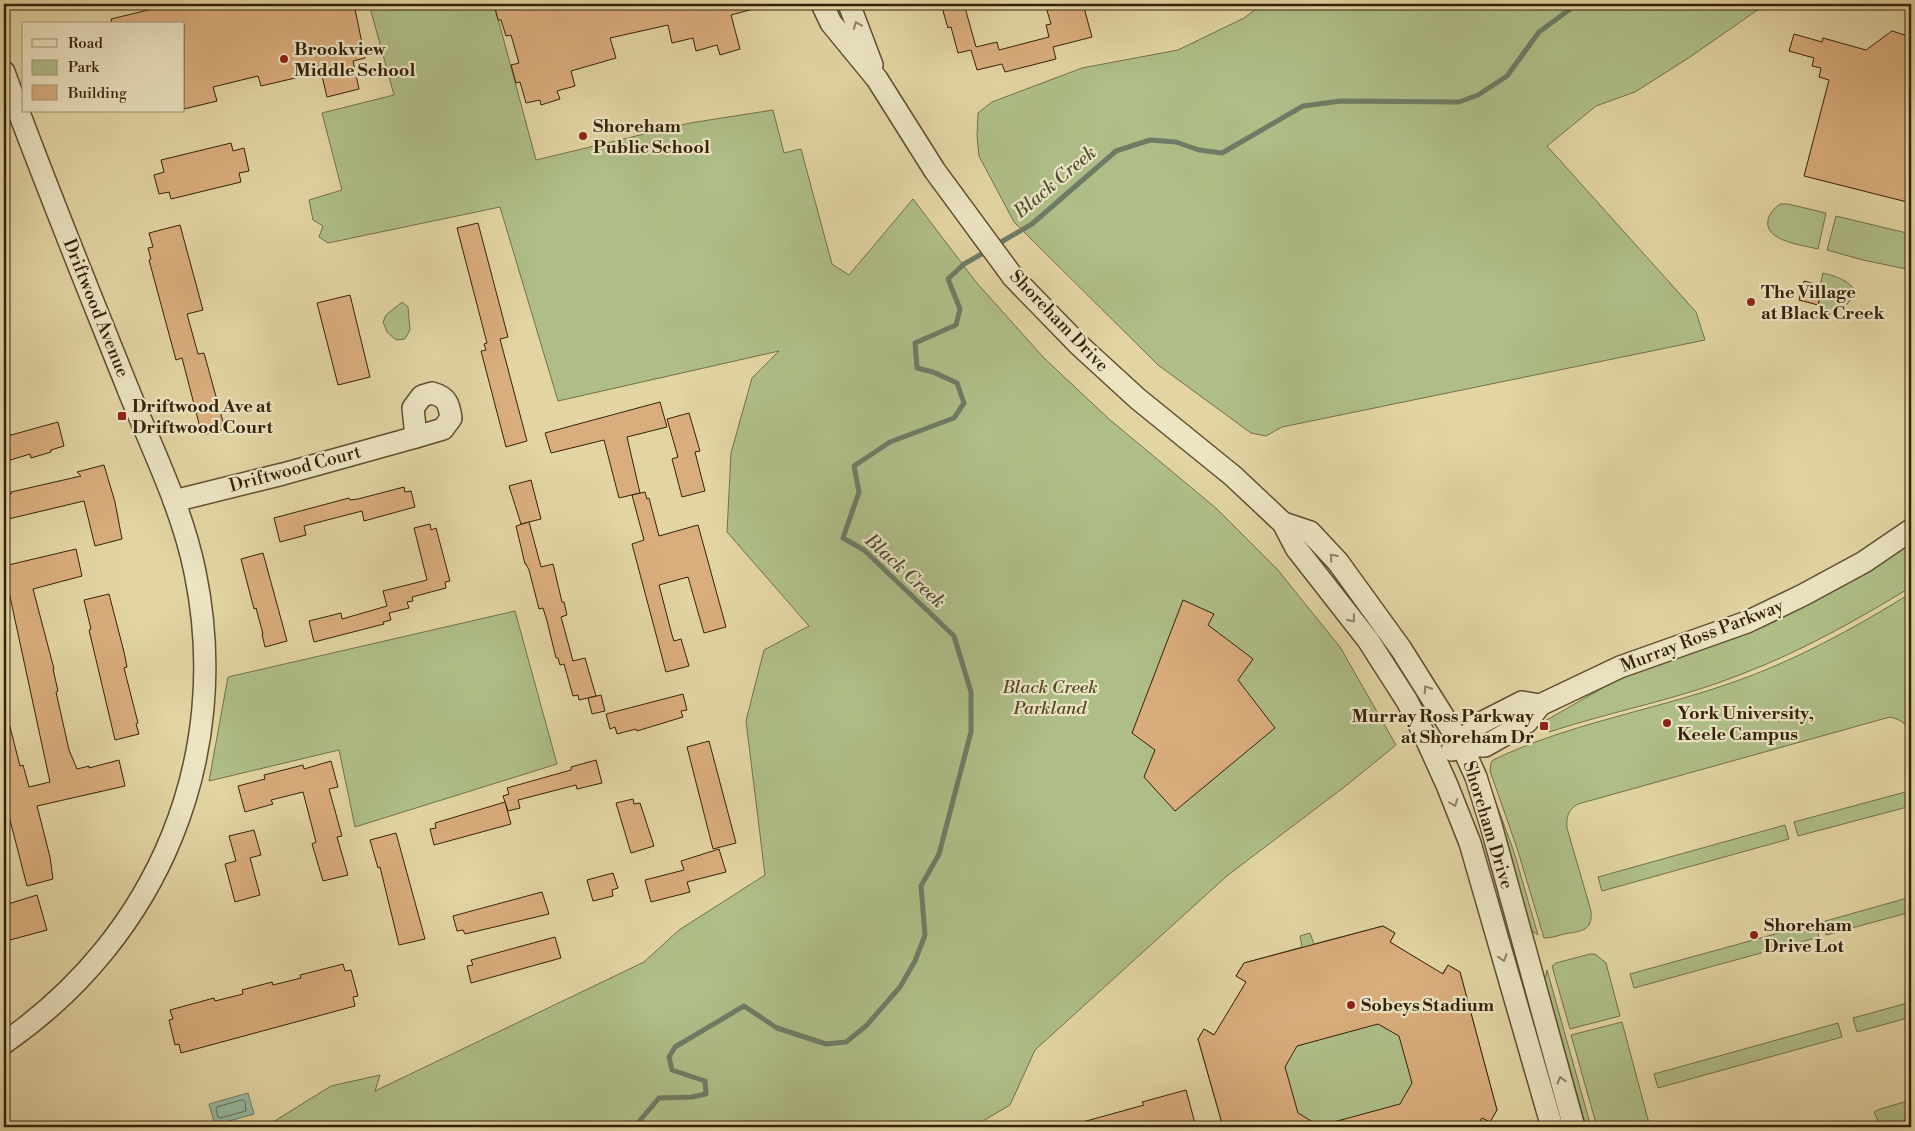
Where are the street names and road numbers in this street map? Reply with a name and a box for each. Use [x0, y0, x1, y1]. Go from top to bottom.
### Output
street label: Driftwood Avenue [58, 235, 134, 381]
street label: Shoreham Drive [1005, 265, 1113, 377]
street label: Driftwood Court [227, 440, 364, 498]
street label: Murray Ross Parkway [1617, 594, 1787, 678]
street label: Shoreham Drive [1458, 758, 1518, 892]

